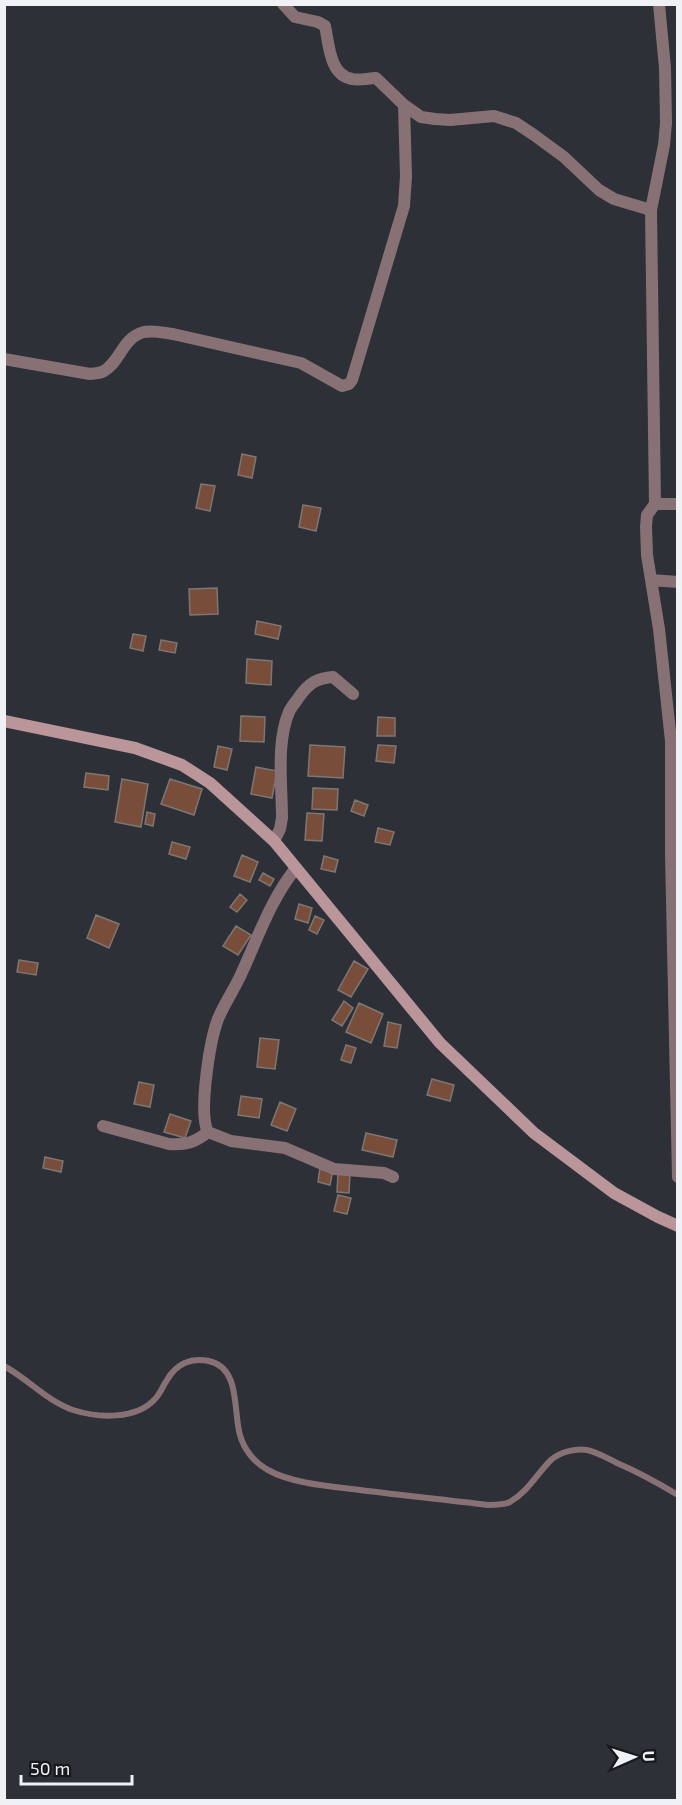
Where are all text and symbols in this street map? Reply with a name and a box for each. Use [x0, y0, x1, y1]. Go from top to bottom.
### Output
north arrow [604, 1727, 664, 1787]
scale bar [21, 1748, 132, 1786]
text: U [640, 1750, 659, 1762]
text: 50 m [30, 1757, 70, 1779]

